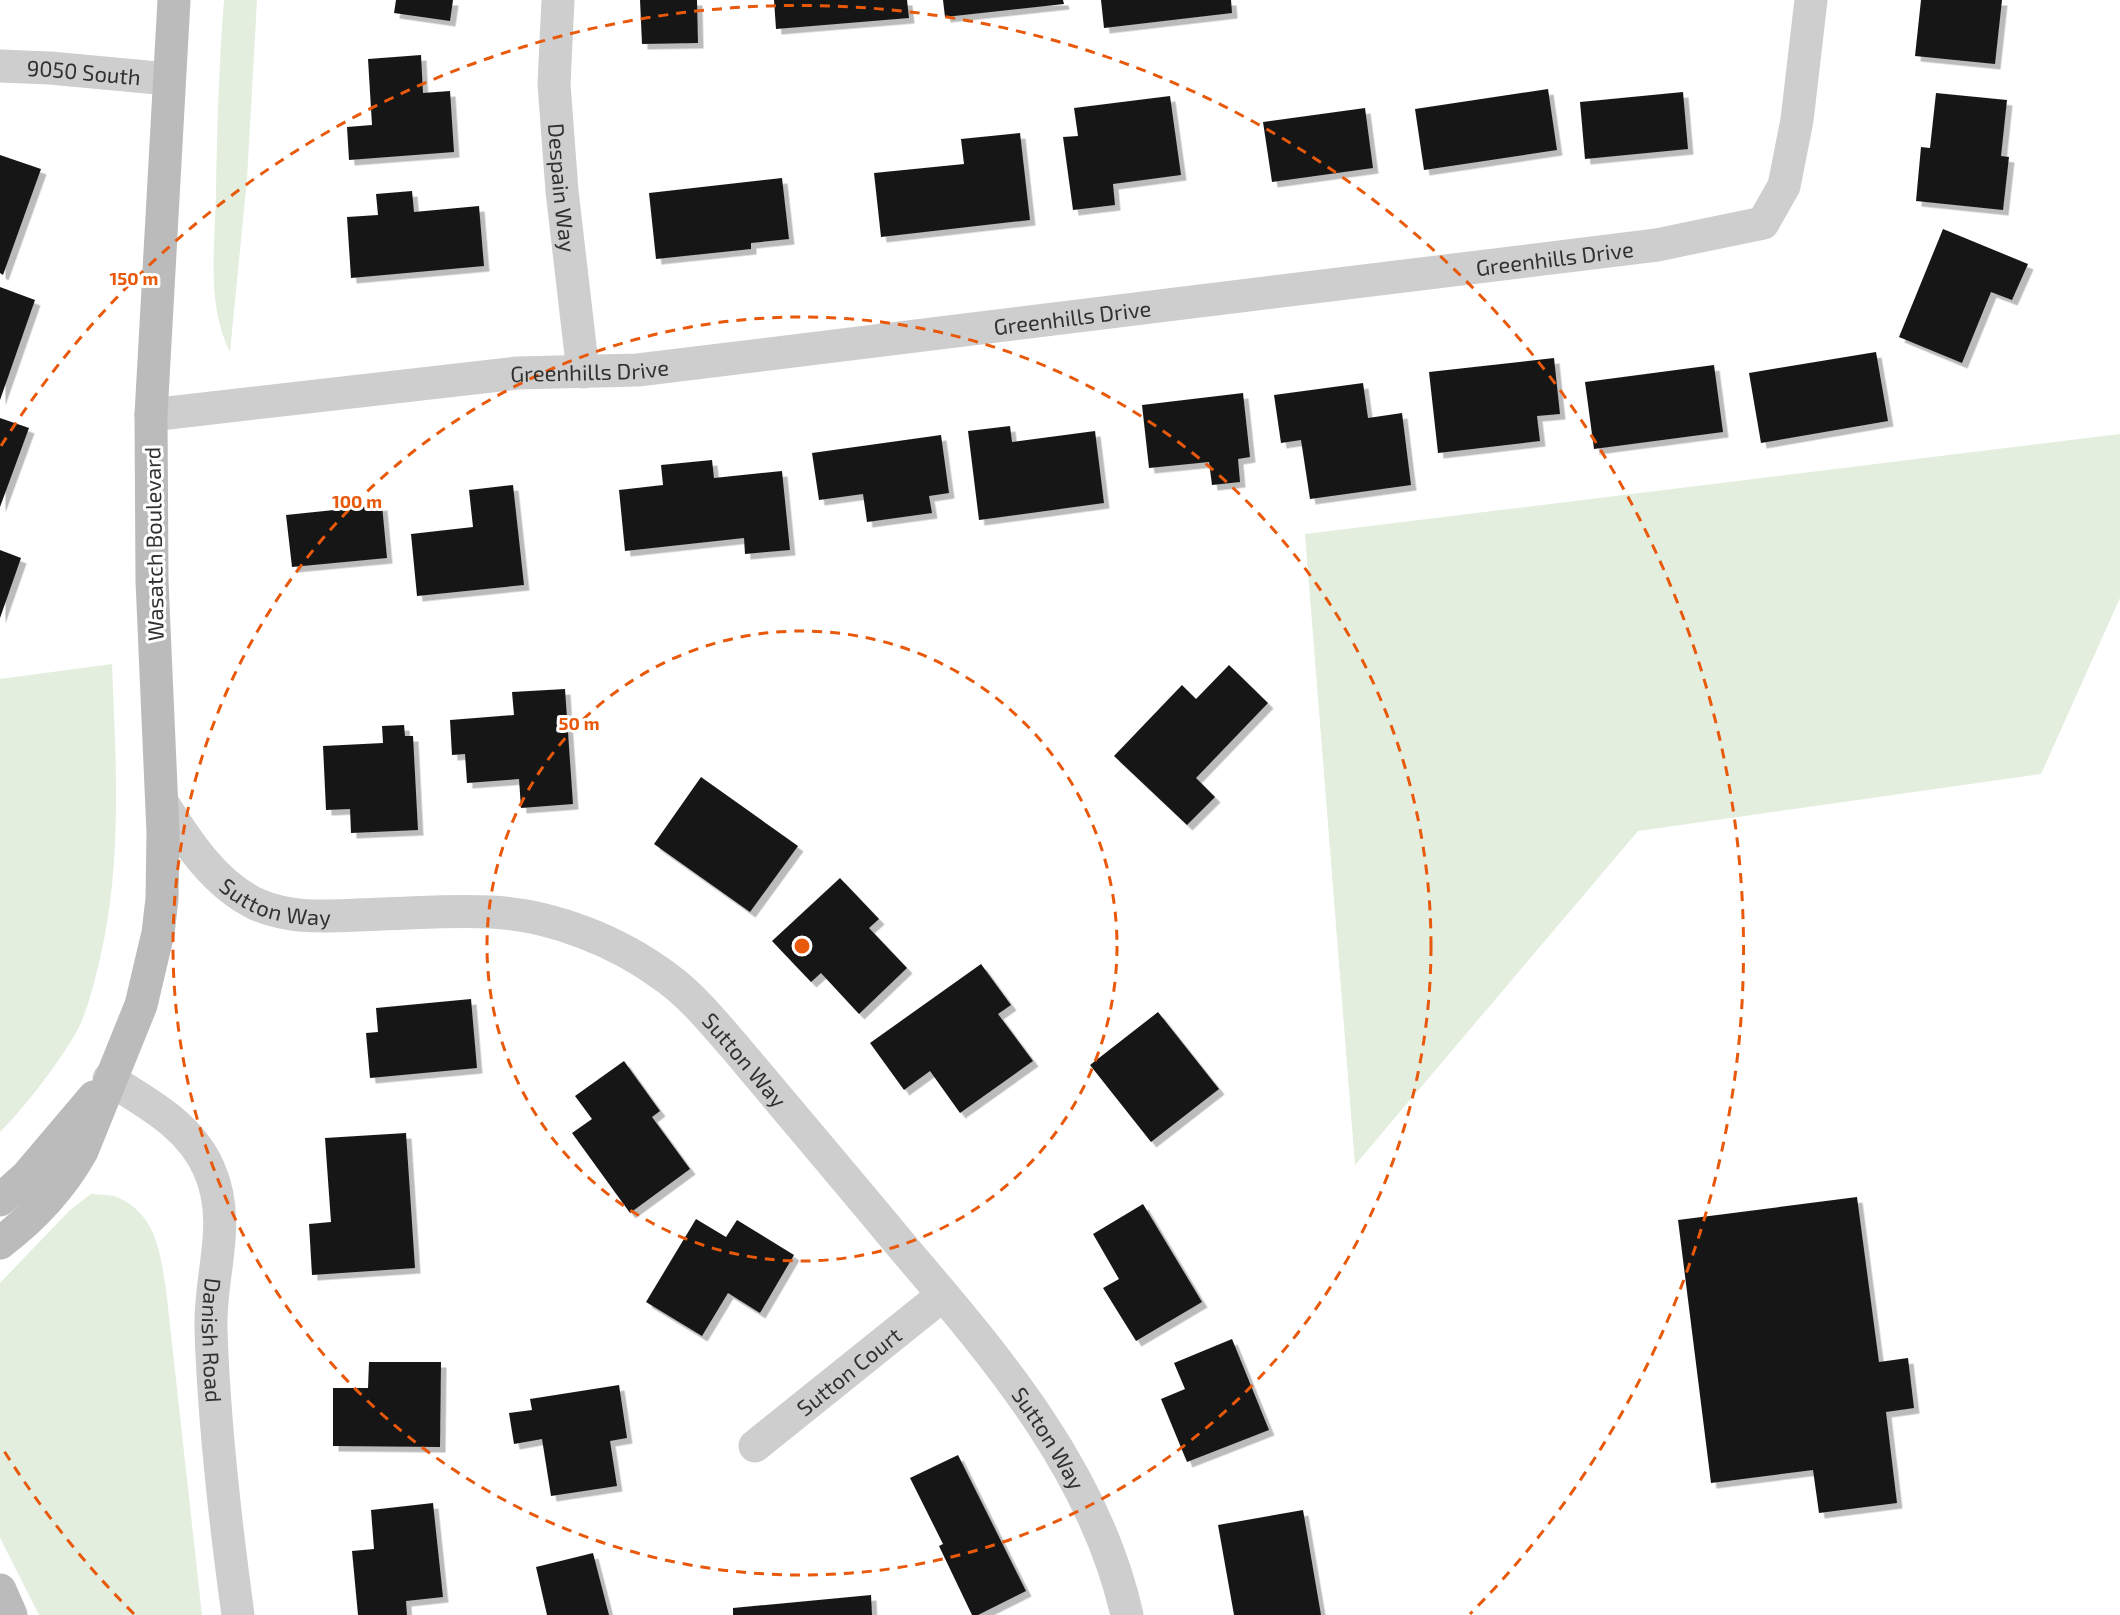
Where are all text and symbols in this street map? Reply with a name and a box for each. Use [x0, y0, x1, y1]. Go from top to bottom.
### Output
street label: 9050 South [26, 54, 142, 89]
street label: Despain Way [544, 122, 582, 254]
street label: Greenhills Drive [1474, 235, 1635, 280]
text: 150 m [110, 267, 158, 289]
street label: Greenhills Drive [992, 294, 1153, 339]
street label: Greenhills Drive [510, 353, 670, 386]
street label: Wasatch Boulevard [138, 447, 168, 641]
text: 100 m [332, 490, 382, 512]
text: 50 m [558, 712, 600, 734]
street label: Sutton Way [215, 872, 331, 929]
centre of rings [792, 936, 812, 956]
street label: Sutton Way [698, 1007, 793, 1112]
street label: Danish Road [198, 1277, 228, 1403]
street label: Sutton Court [791, 1321, 906, 1421]
street label: Sutton Way [1007, 1382, 1091, 1494]

